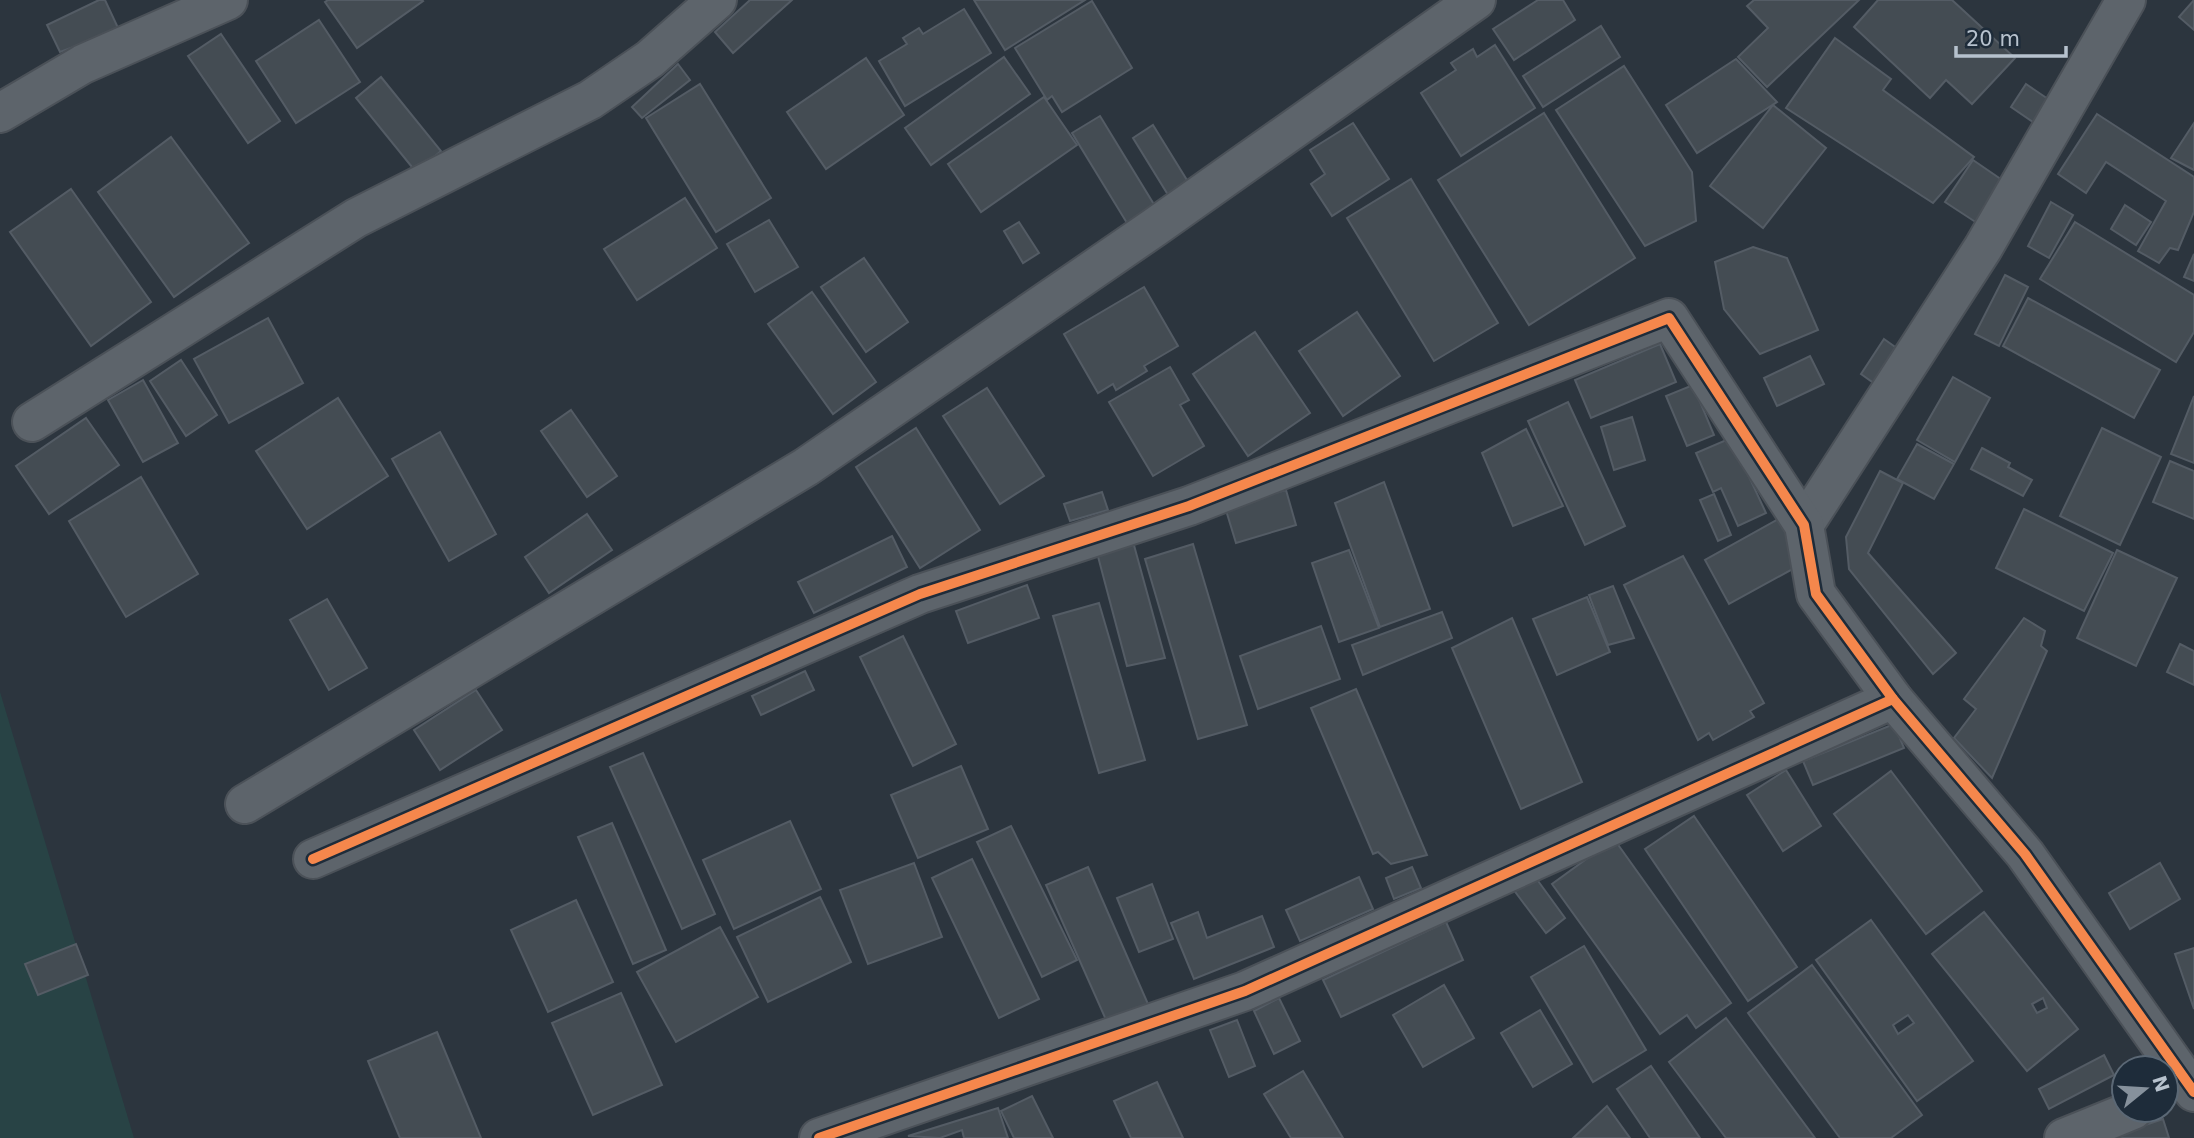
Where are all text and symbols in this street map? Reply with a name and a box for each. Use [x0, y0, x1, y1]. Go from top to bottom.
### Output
scale bar [1956, 14, 2066, 58]
text: 20 m [1966, 27, 2020, 51]
north arrow [2110, 1054, 2180, 1124]
text: N [2148, 1073, 2174, 1095]

